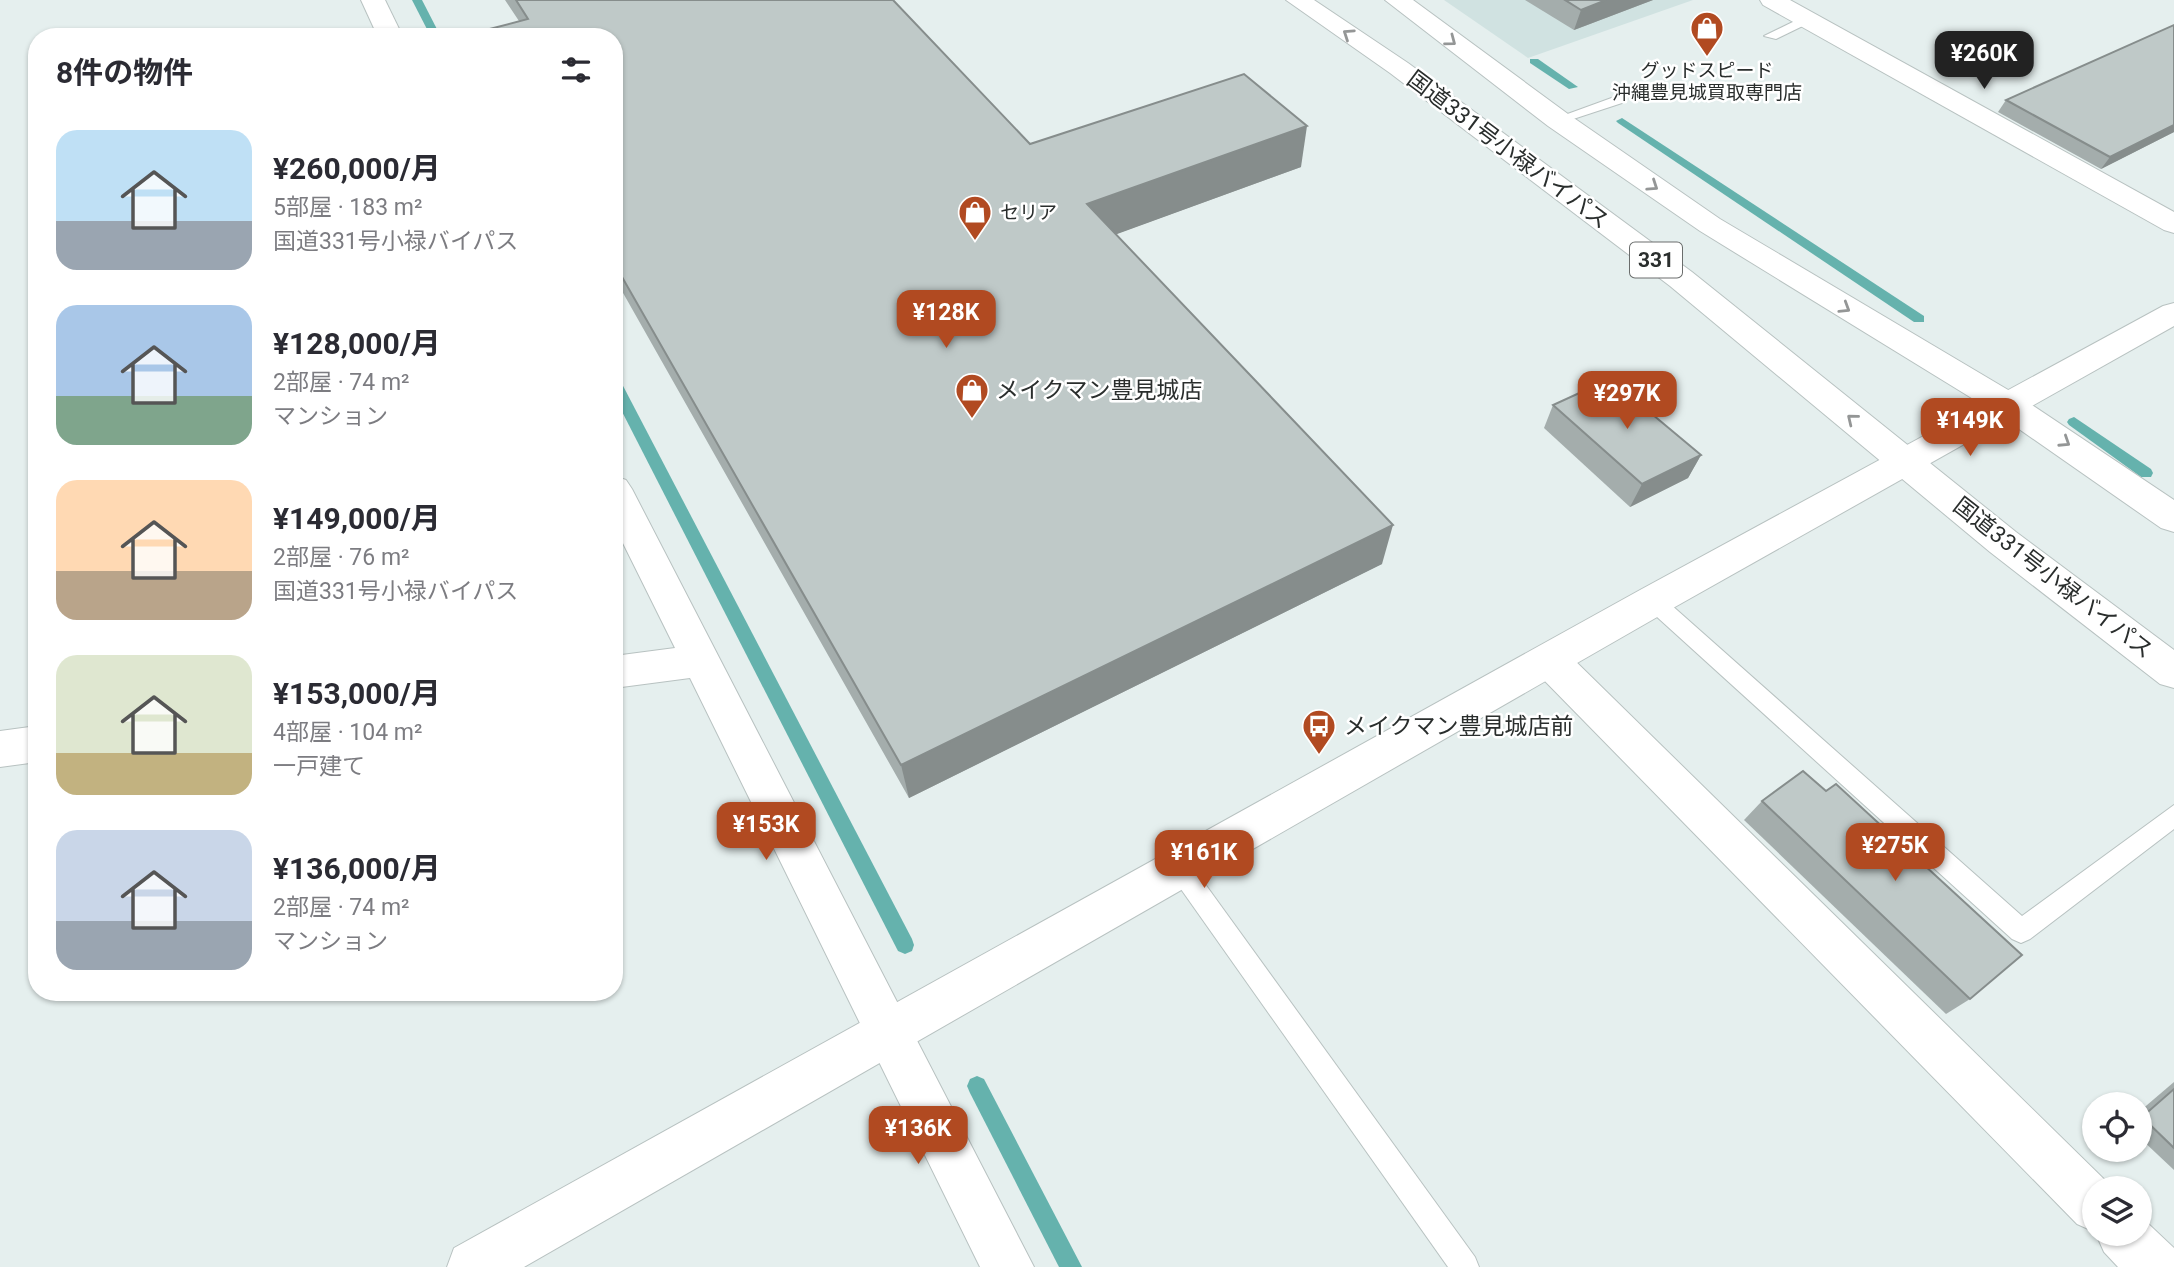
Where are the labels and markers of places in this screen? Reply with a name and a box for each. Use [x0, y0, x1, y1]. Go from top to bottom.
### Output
shop icon: グッドスピード 沖縄豊見城買取専門店 [1688, 9, 1726, 58]
pin: ¥260K [1935, 32, 2033, 91]
place label: グッドスピード 沖縄豊見城買取専門店 [1612, 59, 1802, 104]
shop icon: セリア [956, 193, 994, 242]
place label: セリア [1000, 201, 1057, 224]
pin: ¥128K [897, 290, 995, 350]
shop icon: メイクマン豊見城店 [953, 371, 991, 420]
pin: ¥297K [1578, 372, 1676, 431]
place label: メイクマン豊見城店 [996, 377, 1203, 404]
pin: ¥149K [1921, 398, 2019, 458]
bus stop icon: メイクマン豊見城店前 [1300, 707, 1338, 756]
place label: メイクマン豊見城店前 [1344, 713, 1574, 740]
pin: ¥153K [717, 802, 815, 862]
pin: ¥275K [1846, 824, 1944, 883]
pin: ¥161K [1155, 830, 1253, 890]
pin: ¥136K [869, 1106, 967, 1166]

